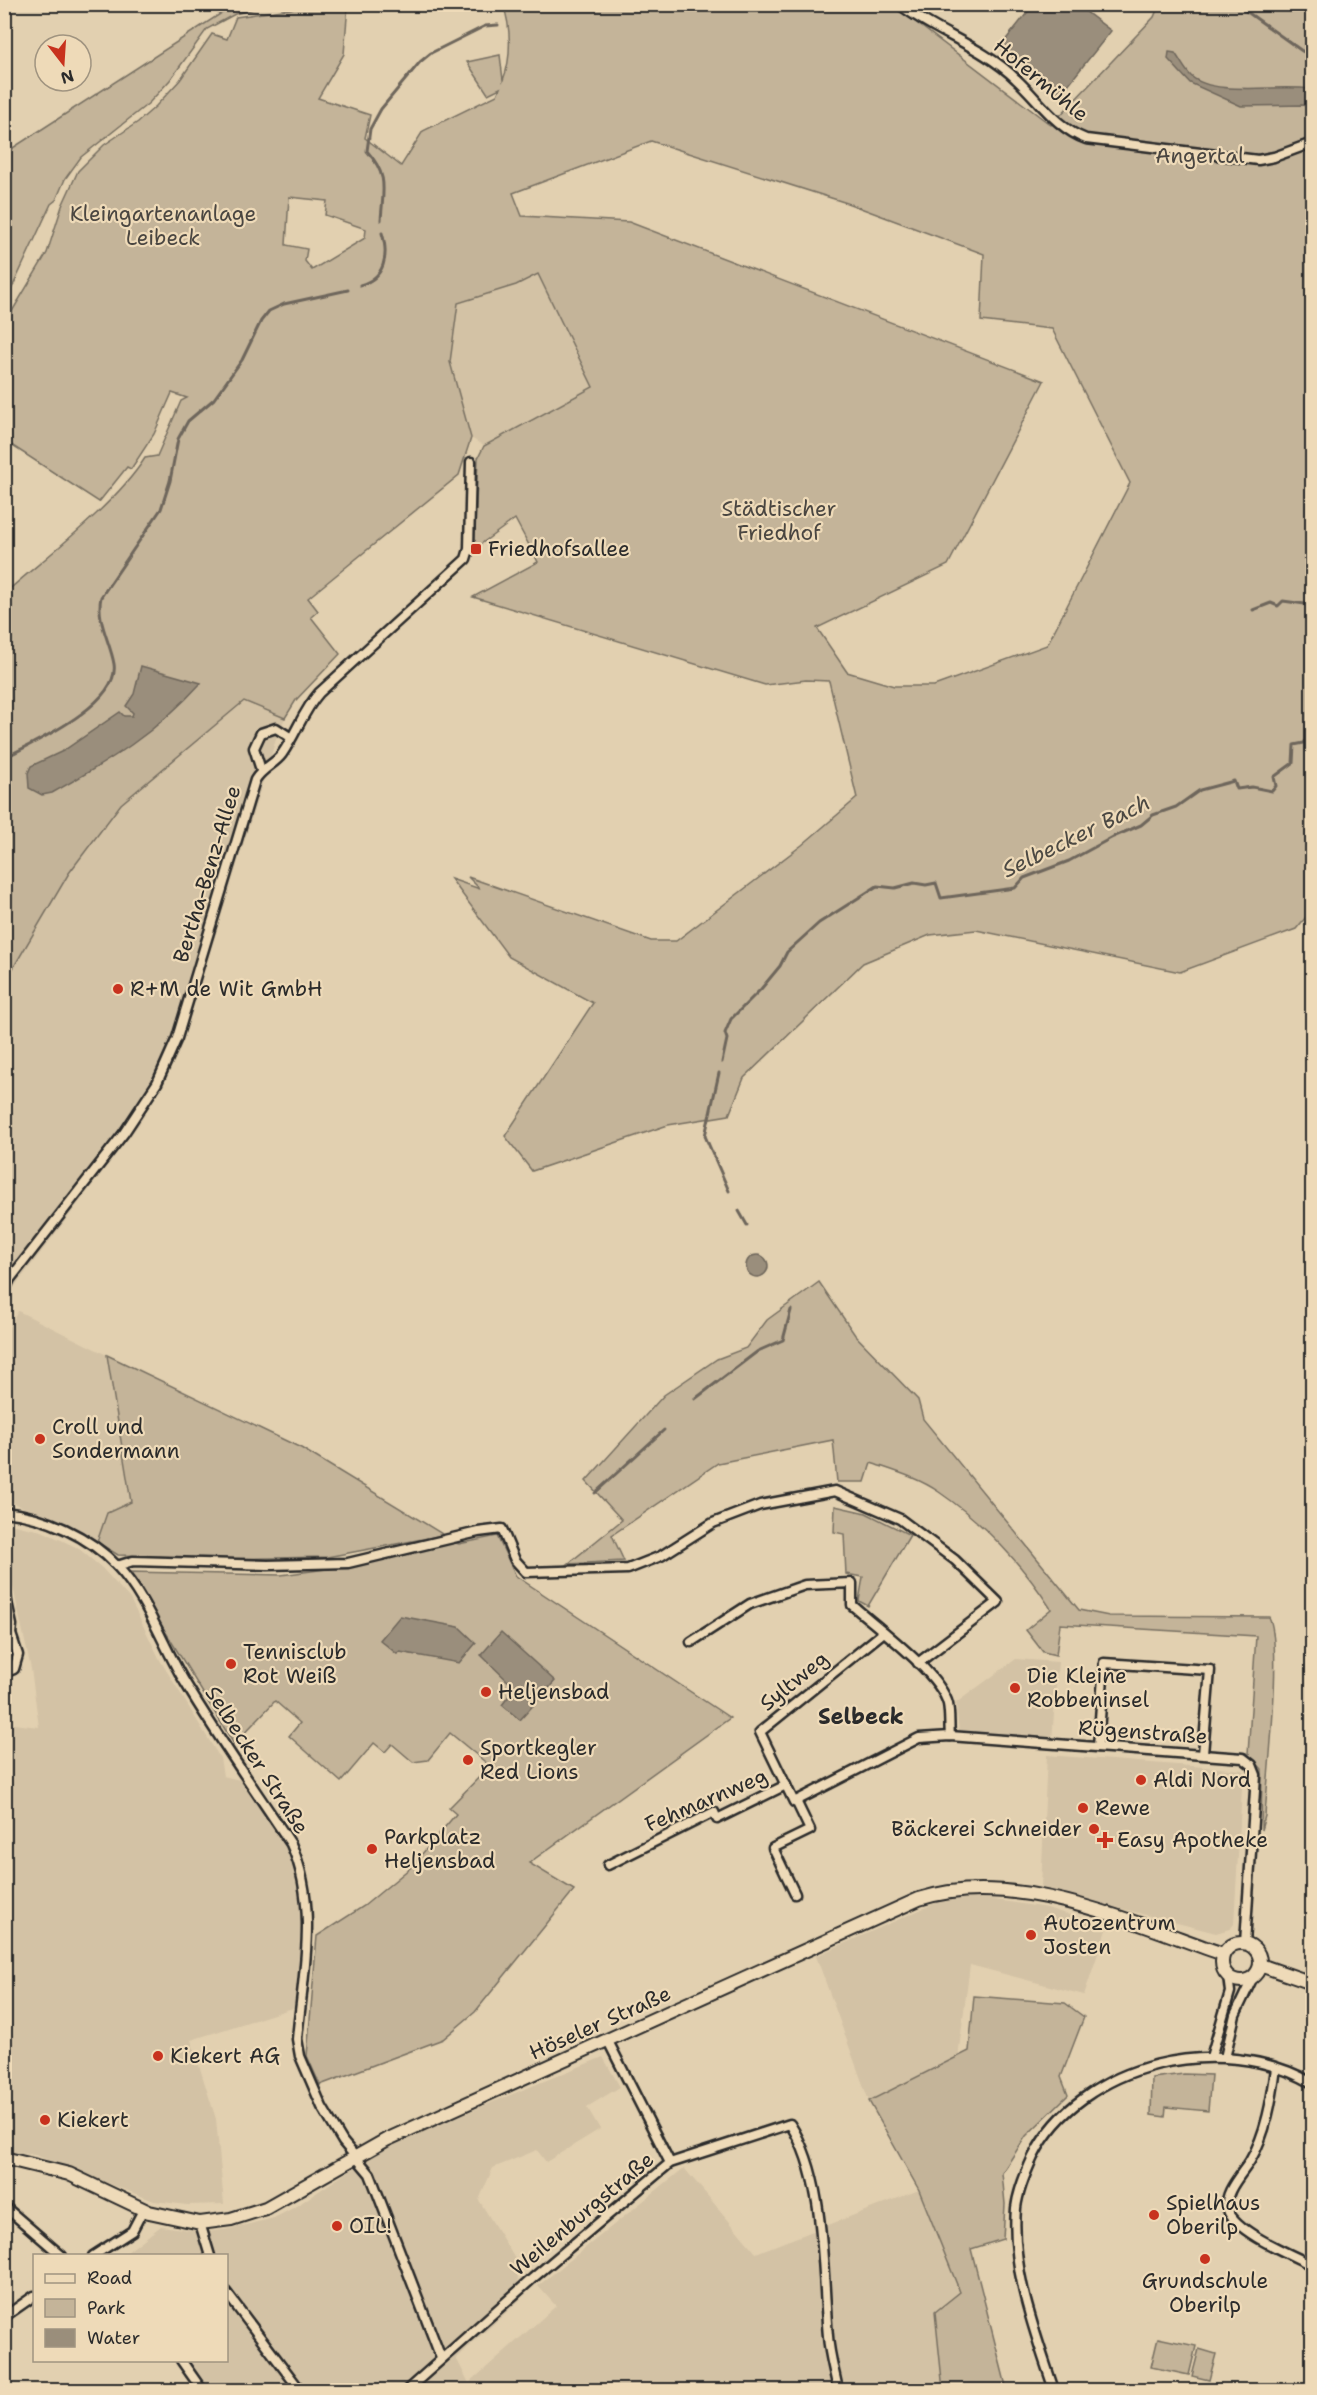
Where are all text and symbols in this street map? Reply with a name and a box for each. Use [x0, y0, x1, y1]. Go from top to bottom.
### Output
street label: Hofermühle [988, 32, 1094, 128]
north arrow [33, 33, 93, 93]
text: N [58, 65, 76, 89]
park label: Angertal [1155, 142, 1245, 170]
park label: Kleingartenanlage Leibeck [70, 200, 256, 252]
park label: Städtischer Friedhof [721, 495, 837, 547]
place label: Friedhofsallee [488, 535, 630, 563]
marker: Friedhofsallee [469, 542, 483, 556]
street label: Bertha-Benz-Allee [167, 782, 247, 966]
water label: Selbecker Bach [997, 788, 1155, 884]
place label: R+M de Wit GmbH [130, 975, 323, 1003]
marker: R+M de Wit GmbH [111, 982, 125, 996]
place label: Croll und Sondermann [52, 1413, 180, 1465]
marker: Croll und Sondermann [33, 1432, 47, 1446]
place label: Tennisclub Rot Weiß [243, 1638, 347, 1690]
street label: Syltweg [754, 1645, 834, 1717]
marker: Tennisclub Rot Weiß [224, 1657, 238, 1671]
place label: Die Kleine Robbeninsel [1027, 1662, 1150, 1714]
place label: Heljensbad [498, 1678, 609, 1706]
street label: Selbecker Straße [199, 1681, 315, 1839]
marker: Die Kleine Robbeninsel [1008, 1681, 1022, 1695]
marker: Heljensbad [479, 1685, 493, 1699]
district label: Selbeck [818, 1702, 904, 1731]
street label: Rügenstraße [1077, 1714, 1209, 1750]
place label: Sportkegler Red Lions [480, 1734, 597, 1786]
marker: Sportkegler Red Lions [461, 1753, 475, 1767]
street label: Fehmarnweg [640, 1762, 772, 1838]
place label: Aldi Nord [1153, 1766, 1251, 1794]
marker: Aldi Nord [1134, 1773, 1148, 1787]
place label: Rewe [1095, 1794, 1150, 1822]
marker: Rewe [1076, 1801, 1090, 1815]
place label: Bäckerei Schneider [891, 1815, 1082, 1843]
marker: Bäckerei Schneider [1087, 1822, 1101, 1836]
place label: Parkplatz Heljensbad [384, 1823, 495, 1875]
place label: Easy Apotheke [1117, 1826, 1268, 1854]
marker: Easy Apotheke [1098, 1833, 1112, 1847]
marker: Parkplatz Heljensbad [365, 1842, 379, 1856]
place label: Autozentrum Josten [1043, 1909, 1176, 1961]
marker: Autozentrum Josten [1024, 1928, 1038, 1942]
street label: Höseler Straße [525, 1979, 675, 2067]
place label: Kiekert AG [170, 2042, 280, 2070]
marker: Kiekert AG [151, 2049, 165, 2063]
place label: Kiekert [57, 2106, 129, 2134]
marker: Kiekert [38, 2113, 52, 2127]
street label: Weilenburgstraße [504, 2146, 660, 2282]
place label: Spielhaus Oberilp [1166, 2189, 1260, 2241]
marker: Spielhaus Oberilp [1147, 2208, 1161, 2222]
place label: OIL! [349, 2212, 392, 2240]
marker: OIL! [330, 2219, 344, 2233]
marker: Grundschule Oberilp [1198, 2252, 1212, 2266]
legend [33, 2254, 228, 2362]
text: Road [87, 2266, 132, 2290]
place label: Grundschule Oberilp [1142, 2267, 1268, 2319]
text: Park [87, 2296, 126, 2320]
text: Water [87, 2326, 140, 2350]

